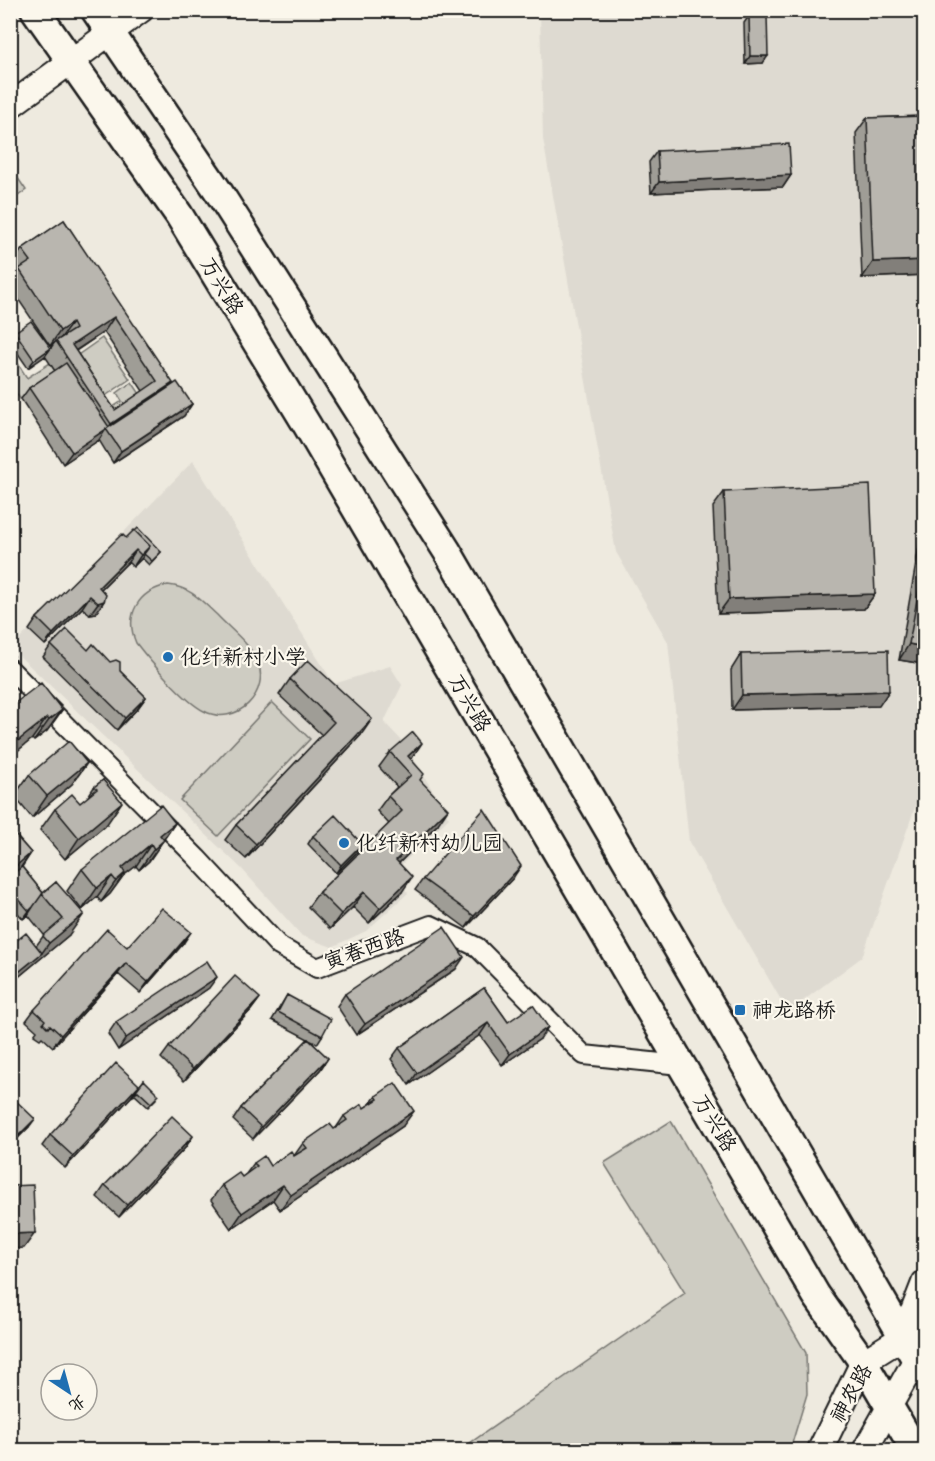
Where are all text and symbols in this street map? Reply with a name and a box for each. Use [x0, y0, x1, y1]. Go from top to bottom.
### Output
street label: 万兴路 [191, 252, 249, 322]
place label: 化纤新村小学 [180, 644, 306, 674]
marker: 化纤新村小学 [161, 650, 175, 664]
street label: 万兴路 [440, 669, 497, 739]
place label: 化纤新村幼儿园 [356, 830, 503, 860]
marker: 化纤新村幼儿园 [337, 836, 351, 850]
street label: 寅春西路 [320, 923, 409, 979]
place label: 神龙路桥 [752, 997, 836, 1027]
marker: 神龙路桥 [733, 1003, 747, 1017]
street label: 万兴路 [684, 1089, 742, 1159]
street label: 神农路 [824, 1359, 881, 1429]
north arrow [39, 1362, 99, 1422]
text: 北 [63, 1388, 90, 1417]

